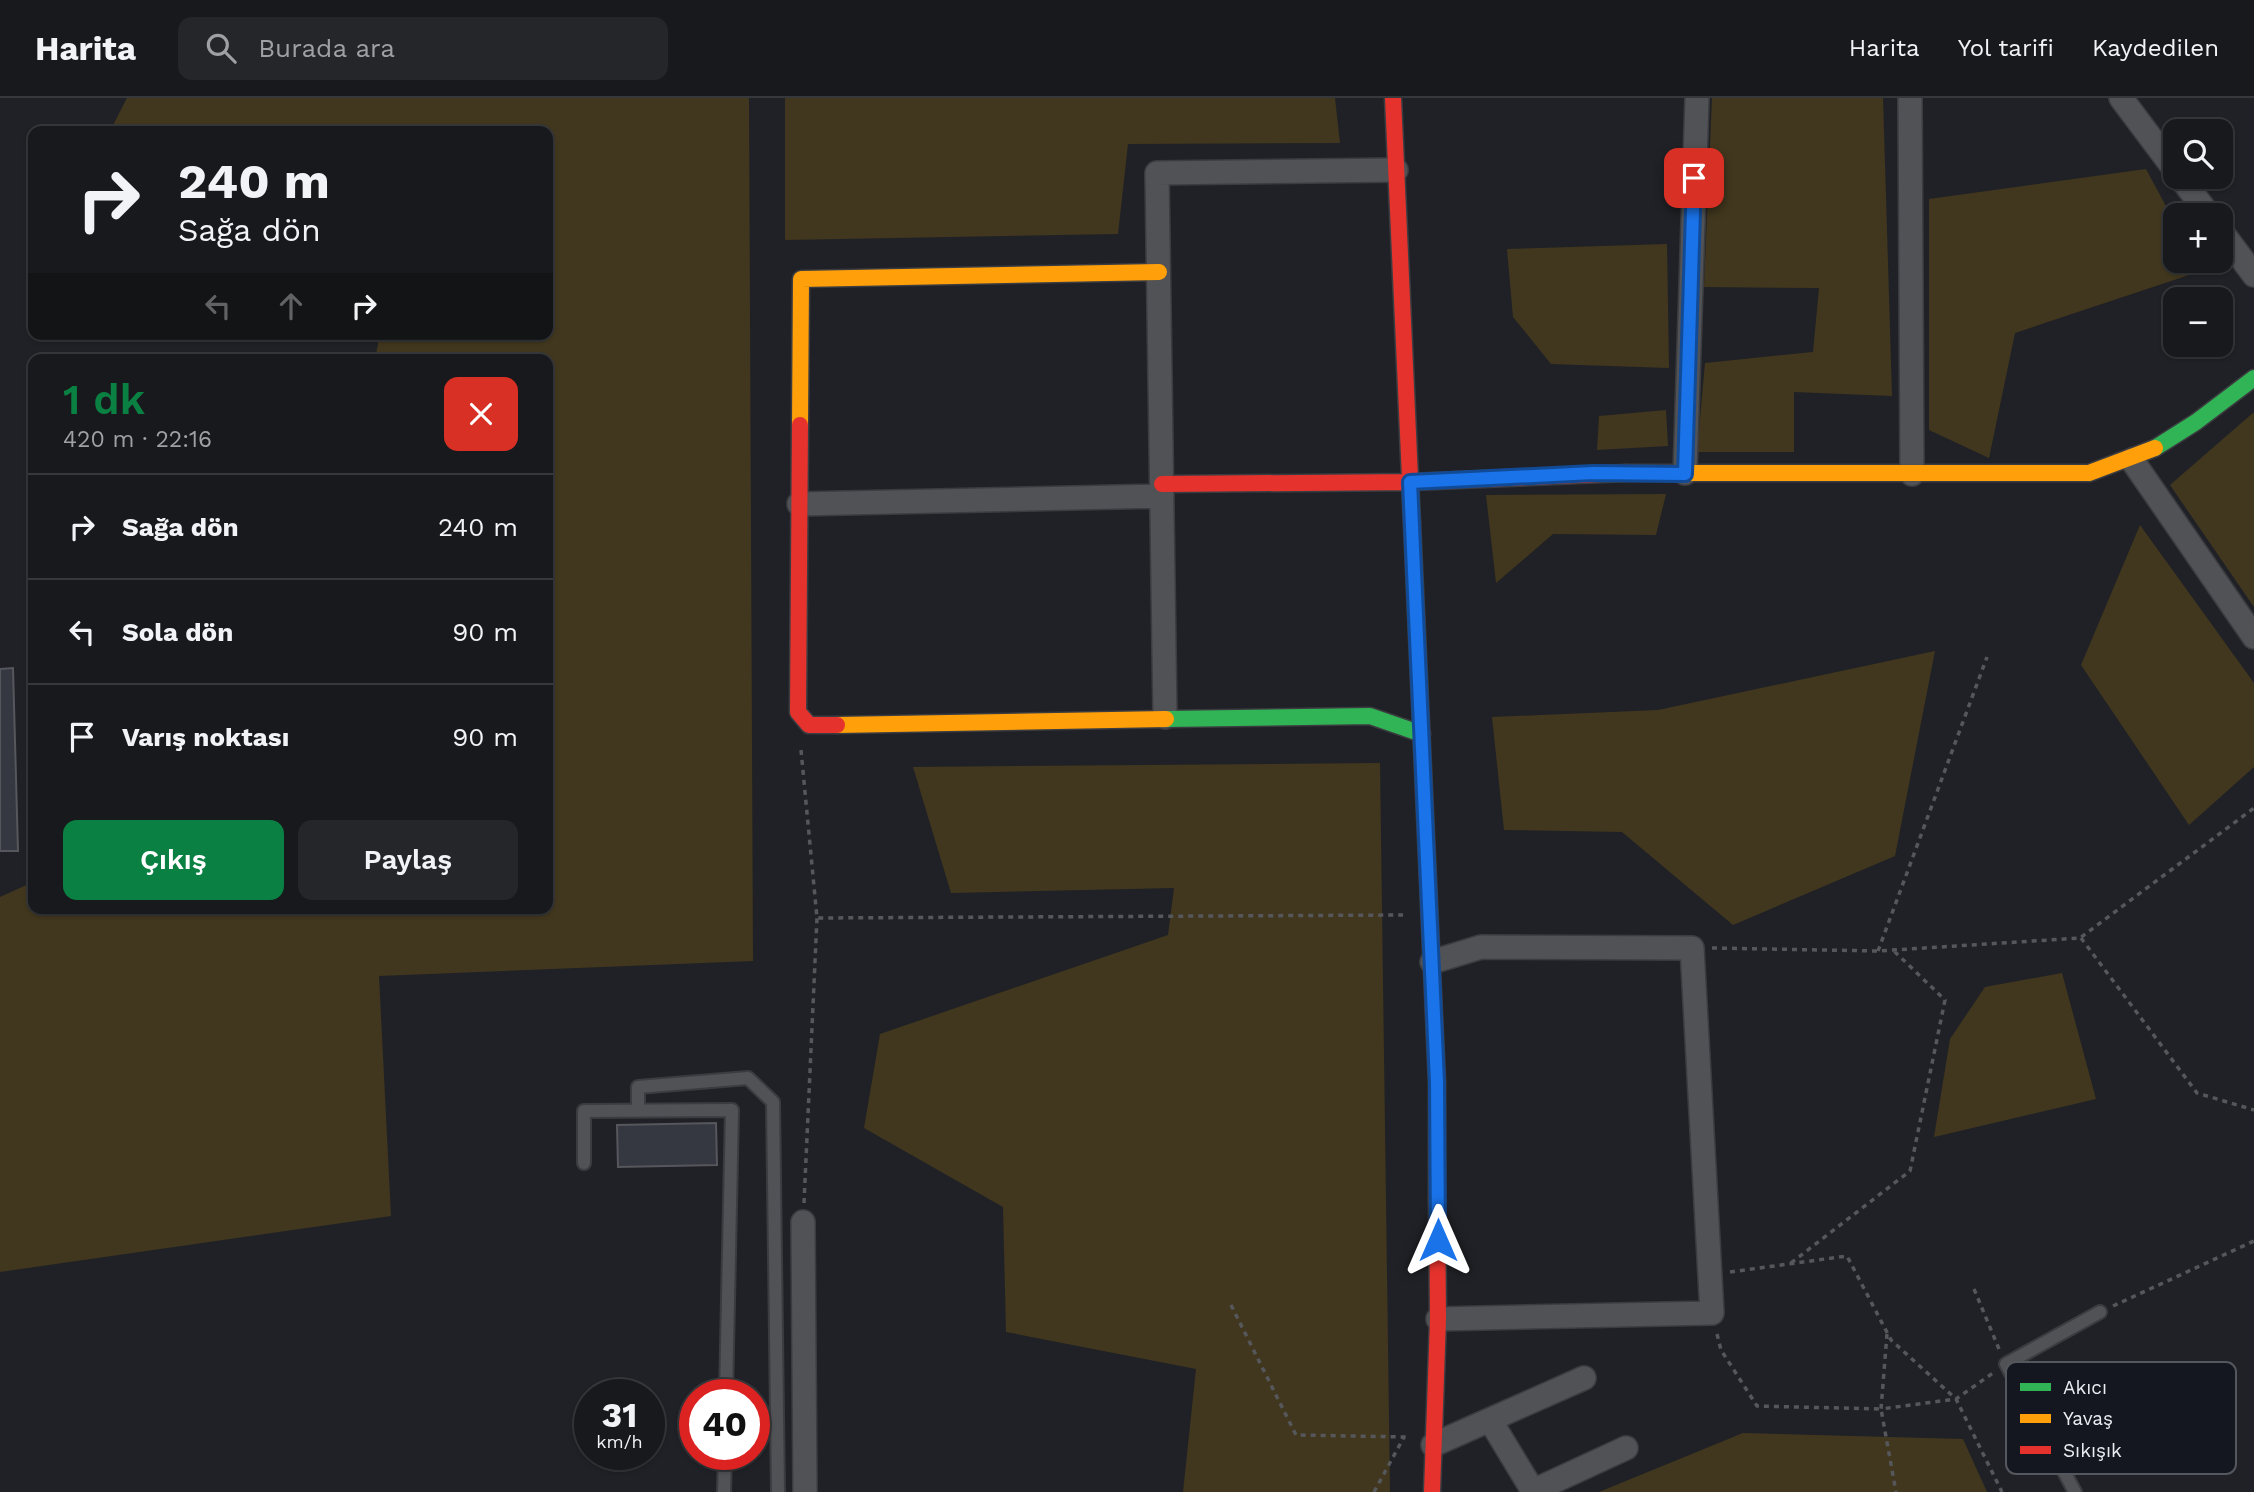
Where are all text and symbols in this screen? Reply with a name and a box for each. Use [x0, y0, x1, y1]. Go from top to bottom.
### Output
search box [178, 17, 668, 80]
text: Harita [35, 29, 136, 68]
icon: search [202, 29, 240, 67]
text: Burada ara [258, 33, 395, 63]
text: Harita [1849, 34, 1920, 62]
text: Yol tarifi [1958, 34, 2054, 62]
text: Kaydedilen [2092, 34, 2219, 62]
map controls [2163, 119, 2233, 357]
button: search [2163, 119, 2233, 189]
pin [1664, 148, 1724, 208]
text: 240 m [178, 152, 330, 210]
icon: right [63, 154, 154, 245]
icon: arrive [1675, 159, 1713, 197]
button: + [2163, 203, 2233, 273]
text: Sağa dön [178, 211, 321, 249]
icon: left [199, 287, 237, 325]
icon: ahead [272, 287, 310, 325]
icon: right [345, 287, 383, 325]
button: − [2163, 287, 2233, 357]
text: 1 dk [63, 375, 145, 424]
button: close [444, 377, 518, 451]
text: 420 m · 22:16 [63, 426, 212, 453]
icon: right [63, 508, 101, 546]
text: Sağa dön [122, 512, 239, 542]
text: 240 m [438, 512, 518, 542]
icon: left [63, 613, 101, 651]
text: Sola dön [122, 617, 233, 647]
text: 90 m [452, 617, 518, 647]
icon: arrive [63, 718, 101, 756]
text: Varış noktası [122, 722, 289, 752]
text: 90 m [452, 722, 518, 752]
button: Çıkış [63, 820, 284, 900]
button: Paylaş [298, 820, 518, 900]
position arrow [1401, 1203, 1475, 1277]
legend [2006, 1362, 2236, 1474]
text: Akıcı [2063, 1376, 2107, 1399]
speed limit sign: 40 [679, 1379, 770, 1470]
text: 31 [602, 1394, 637, 1436]
text: Yavaş [2063, 1407, 2113, 1430]
text: km/h [596, 1431, 643, 1452]
text: Sıkışık [2063, 1439, 2122, 1462]

